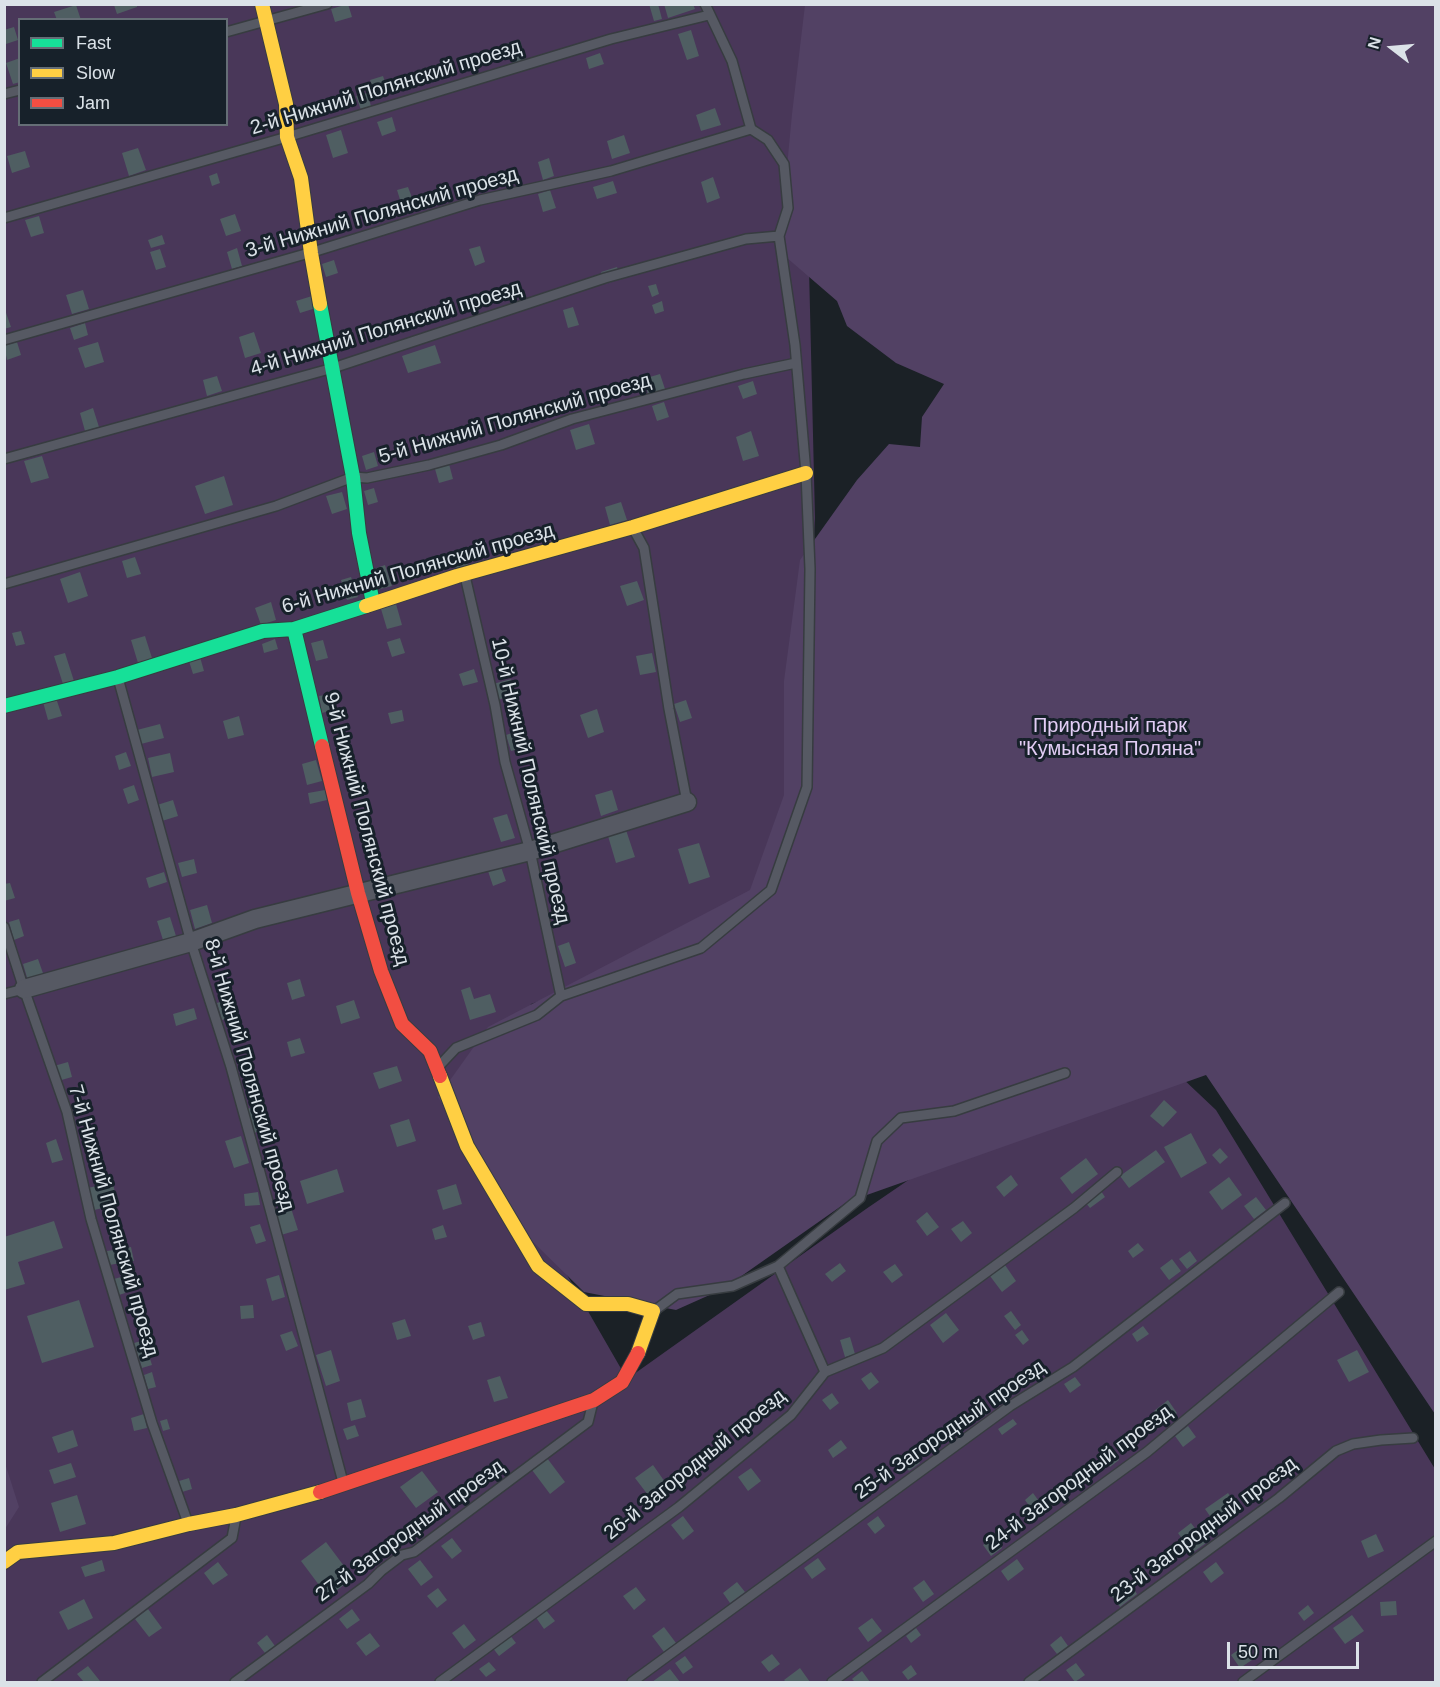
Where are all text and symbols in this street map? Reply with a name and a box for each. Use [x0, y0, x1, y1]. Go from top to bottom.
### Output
legend [18, 18, 228, 126]
north arrow [1362, 18, 1422, 78]
text: Fast [76, 33, 111, 53]
street label: 2-й Нижний Полянский проезд [248, 35, 524, 141]
text: N [1364, 35, 1384, 51]
text: Slow [76, 63, 115, 83]
text: Jam [76, 93, 110, 113]
street label: 3-й Нижний Полянский проезд [243, 163, 521, 263]
street label: 4-й Нижний Полянский проезд [248, 276, 524, 382]
street label: 5-й Нижний Полянский проезд [376, 369, 654, 469]
street label: 6-й Нижний Полянский проезд [279, 519, 557, 619]
street label: 10-й Нижний Полянский проезд [485, 636, 575, 926]
street label: 9-й Нижний Полянский проезд [318, 690, 414, 968]
park label: Природный парк "Кумысная Поляна" [1019, 714, 1201, 761]
street label: 8-й Нижний Полянский проезд [199, 936, 299, 1214]
street label: 7-й Нижний Полянский проезд [63, 1082, 163, 1360]
street label: 25-й Загородный проезд [850, 1355, 1050, 1505]
street label: 26-й Загородный проезд [599, 1384, 791, 1546]
street label: 24-й Загородный проезд [981, 1400, 1177, 1556]
street label: 23-й Загородный проезд [1106, 1452, 1302, 1608]
street label: 27-й Загородный проезд [311, 1455, 509, 1607]
scale bar [1230, 1630, 1362, 1668]
text: 50 m [1238, 1642, 1278, 1662]

